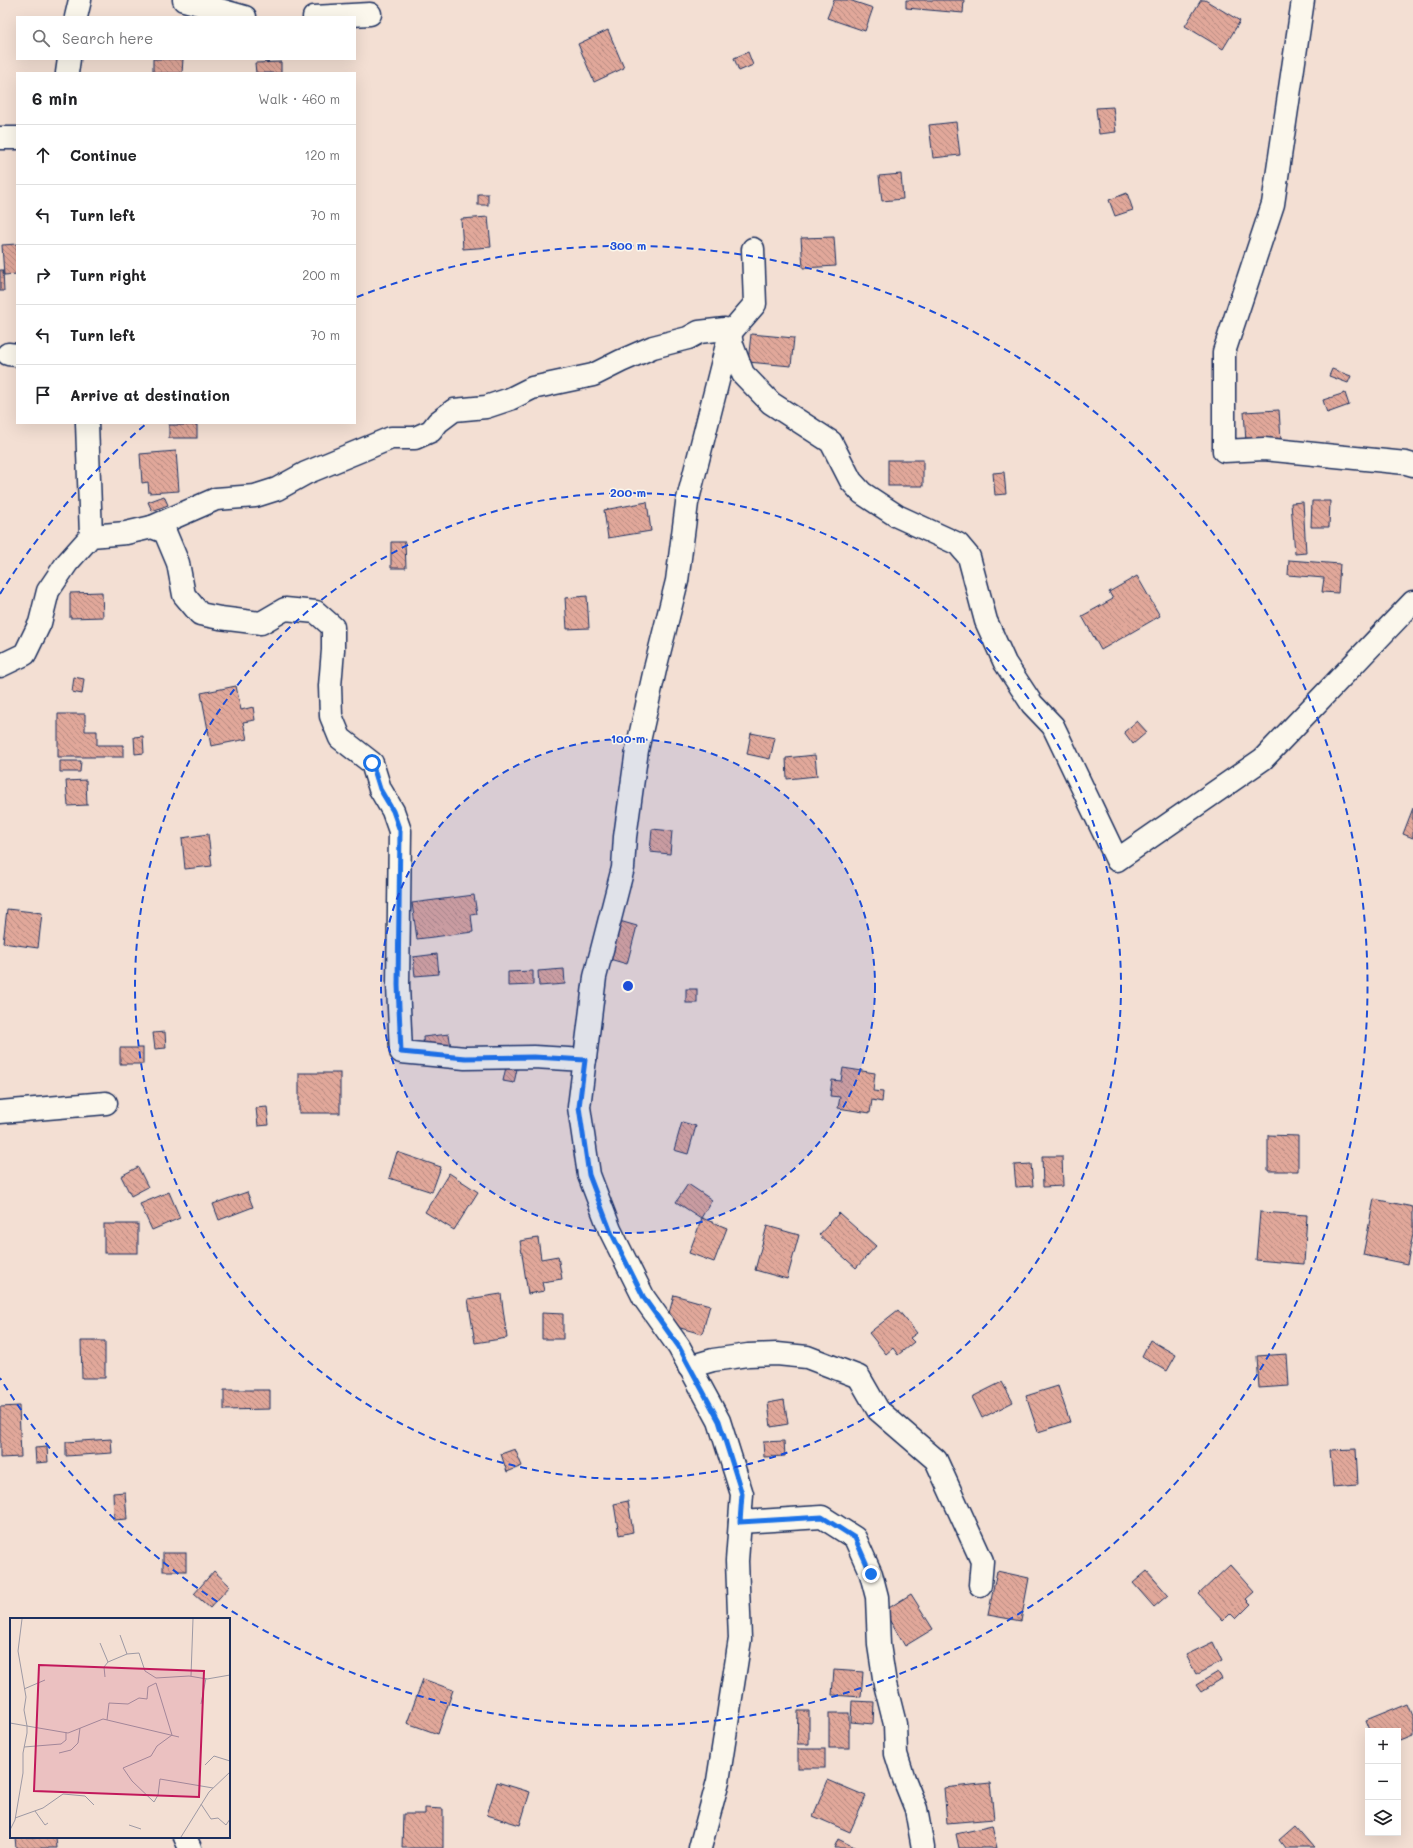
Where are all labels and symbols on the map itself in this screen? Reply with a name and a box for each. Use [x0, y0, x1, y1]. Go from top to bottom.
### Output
text: 300 m [610, 237, 646, 253]
text: 200 m [610, 484, 646, 500]
text: 100 m [611, 730, 645, 746]
route start [363, 754, 381, 772]
centre of rings [621, 979, 635, 993]
route end [862, 1565, 880, 1583]
inset map [10, 1618, 230, 1838]

